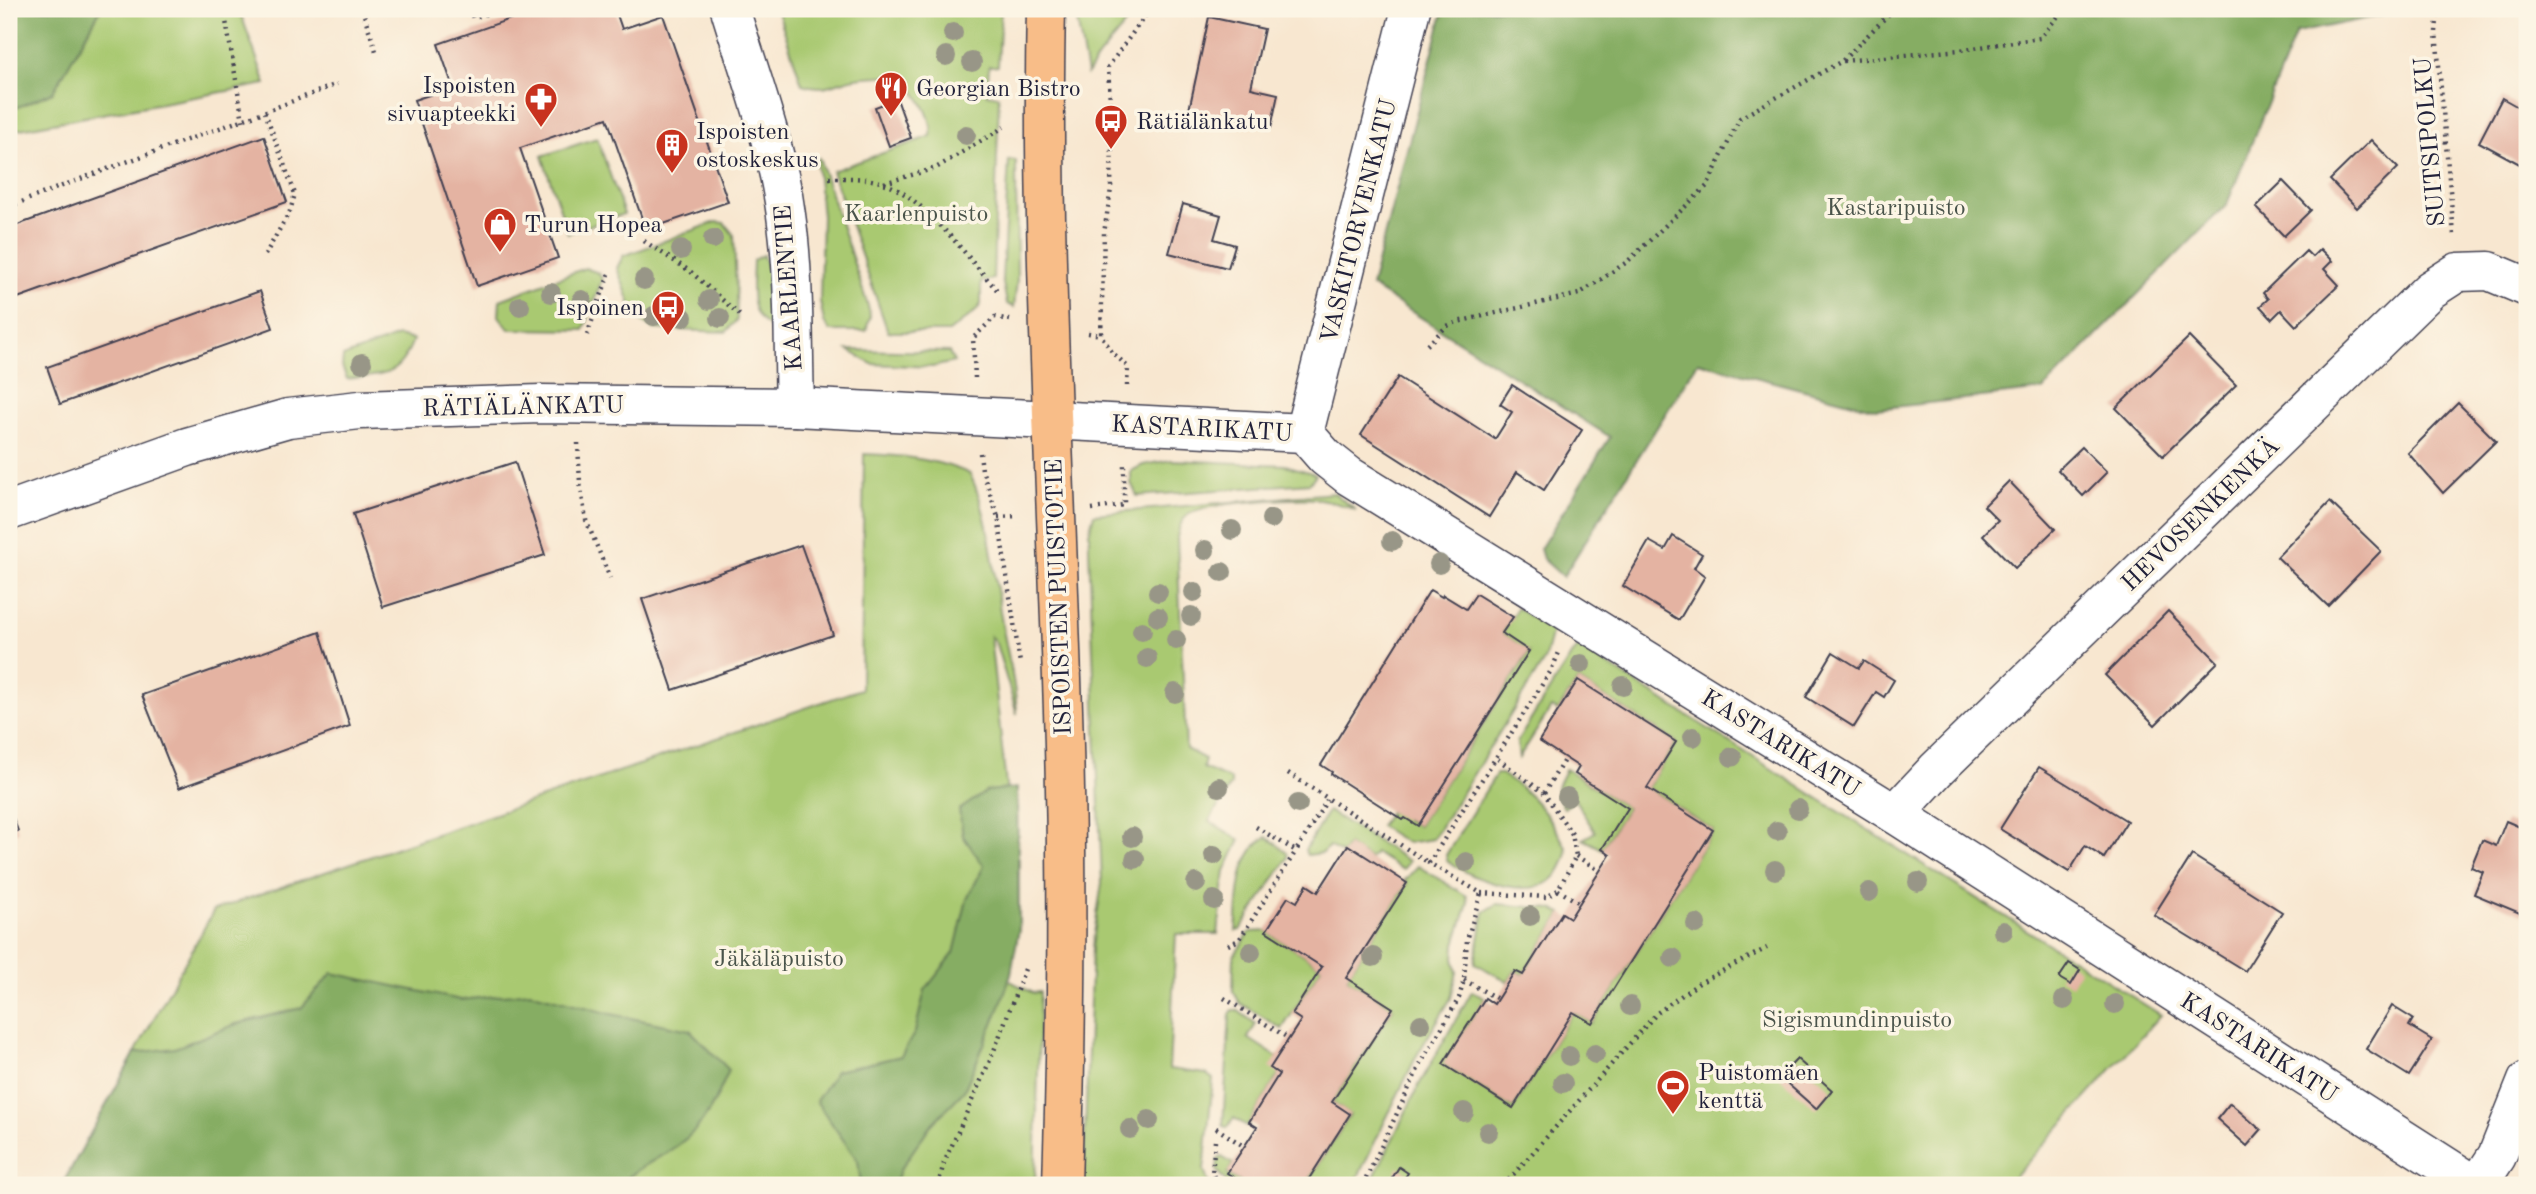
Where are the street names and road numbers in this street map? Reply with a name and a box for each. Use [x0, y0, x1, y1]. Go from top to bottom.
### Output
street label: SUITSIPOLKU [2412, 56, 2450, 228]
street label: VASKITORVENKATU [1318, 97, 1402, 346]
street label: KAARLENTIE [772, 204, 808, 372]
street label: RÄTIÄLÄNKATU [422, 391, 624, 422]
street label: KASTARIKATU [1111, 413, 1294, 447]
street label: HEVOSENKENKÄ [2116, 432, 2285, 597]
street label: ISPOISTEN PUISTOTIE [1043, 458, 1077, 736]
street label: KASTARIKATU [1697, 686, 1864, 803]
street label: KASTARIKATU [2175, 989, 2341, 1108]

